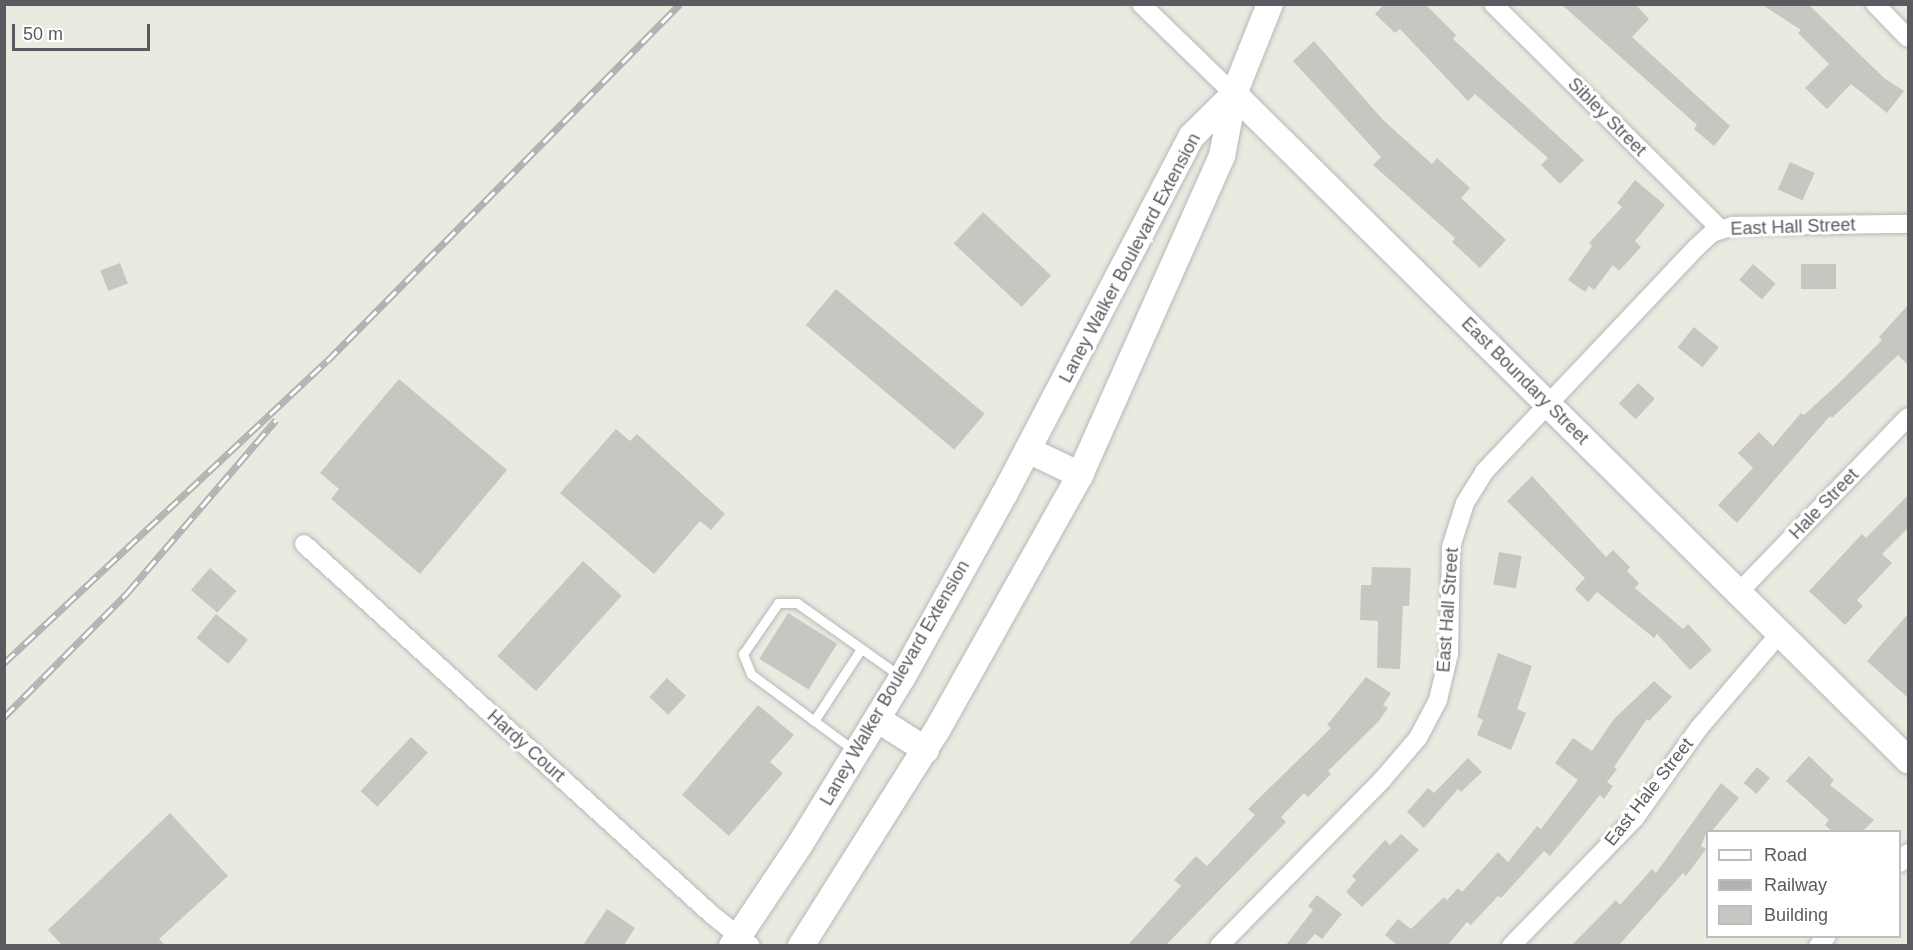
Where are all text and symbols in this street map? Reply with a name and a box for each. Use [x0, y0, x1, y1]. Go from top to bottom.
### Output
scale bar [15, 12, 153, 50]
text: 50 m [23, 24, 63, 44]
street label: Sibley Street [1563, 73, 1651, 161]
street label: Laney Walker Boulevard Extension [1055, 130, 1205, 386]
street label: East Hall Street [1730, 214, 1856, 240]
street label: East Boundary Street [1457, 313, 1593, 449]
street label: Hale Street [1785, 464, 1863, 544]
street label: East Hall Street [1433, 547, 1463, 673]
street label: Laney Walker Boulevard Extension [816, 557, 974, 809]
street label: Hardy Court [483, 706, 569, 786]
street label: East Hale Street [1600, 734, 1698, 850]
legend [1706, 830, 1901, 938]
text: Road [1764, 845, 1807, 865]
text: Railway [1764, 875, 1827, 895]
text: Building [1764, 905, 1828, 925]

